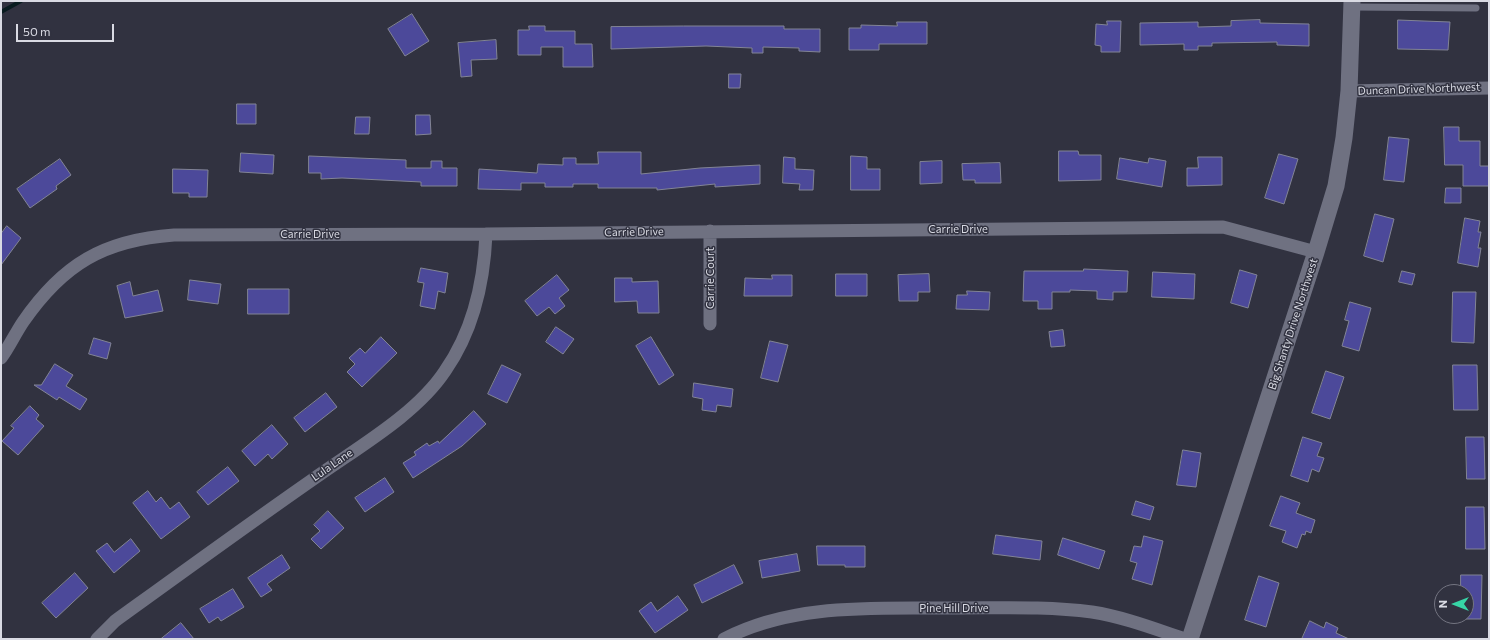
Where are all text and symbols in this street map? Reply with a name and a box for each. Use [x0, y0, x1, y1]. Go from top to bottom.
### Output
scale bar [18, 16, 116, 42]
text: 50 m [23, 24, 51, 38]
street label: Duncan Drive Northwest [1357, 80, 1481, 98]
street label: Carrie Drive [928, 222, 988, 236]
street label: Carrie Drive [604, 225, 664, 239]
street label: Carrie Drive [280, 227, 340, 241]
street label: Carrie Court [703, 247, 717, 309]
street label: Big Shanty Drive Northwest [1265, 257, 1321, 391]
street label: Lula Lane [309, 446, 355, 484]
north arrow [1434, 584, 1474, 624]
text: N [1436, 600, 1449, 608]
street label: Pine Hill Drive [919, 601, 989, 615]

